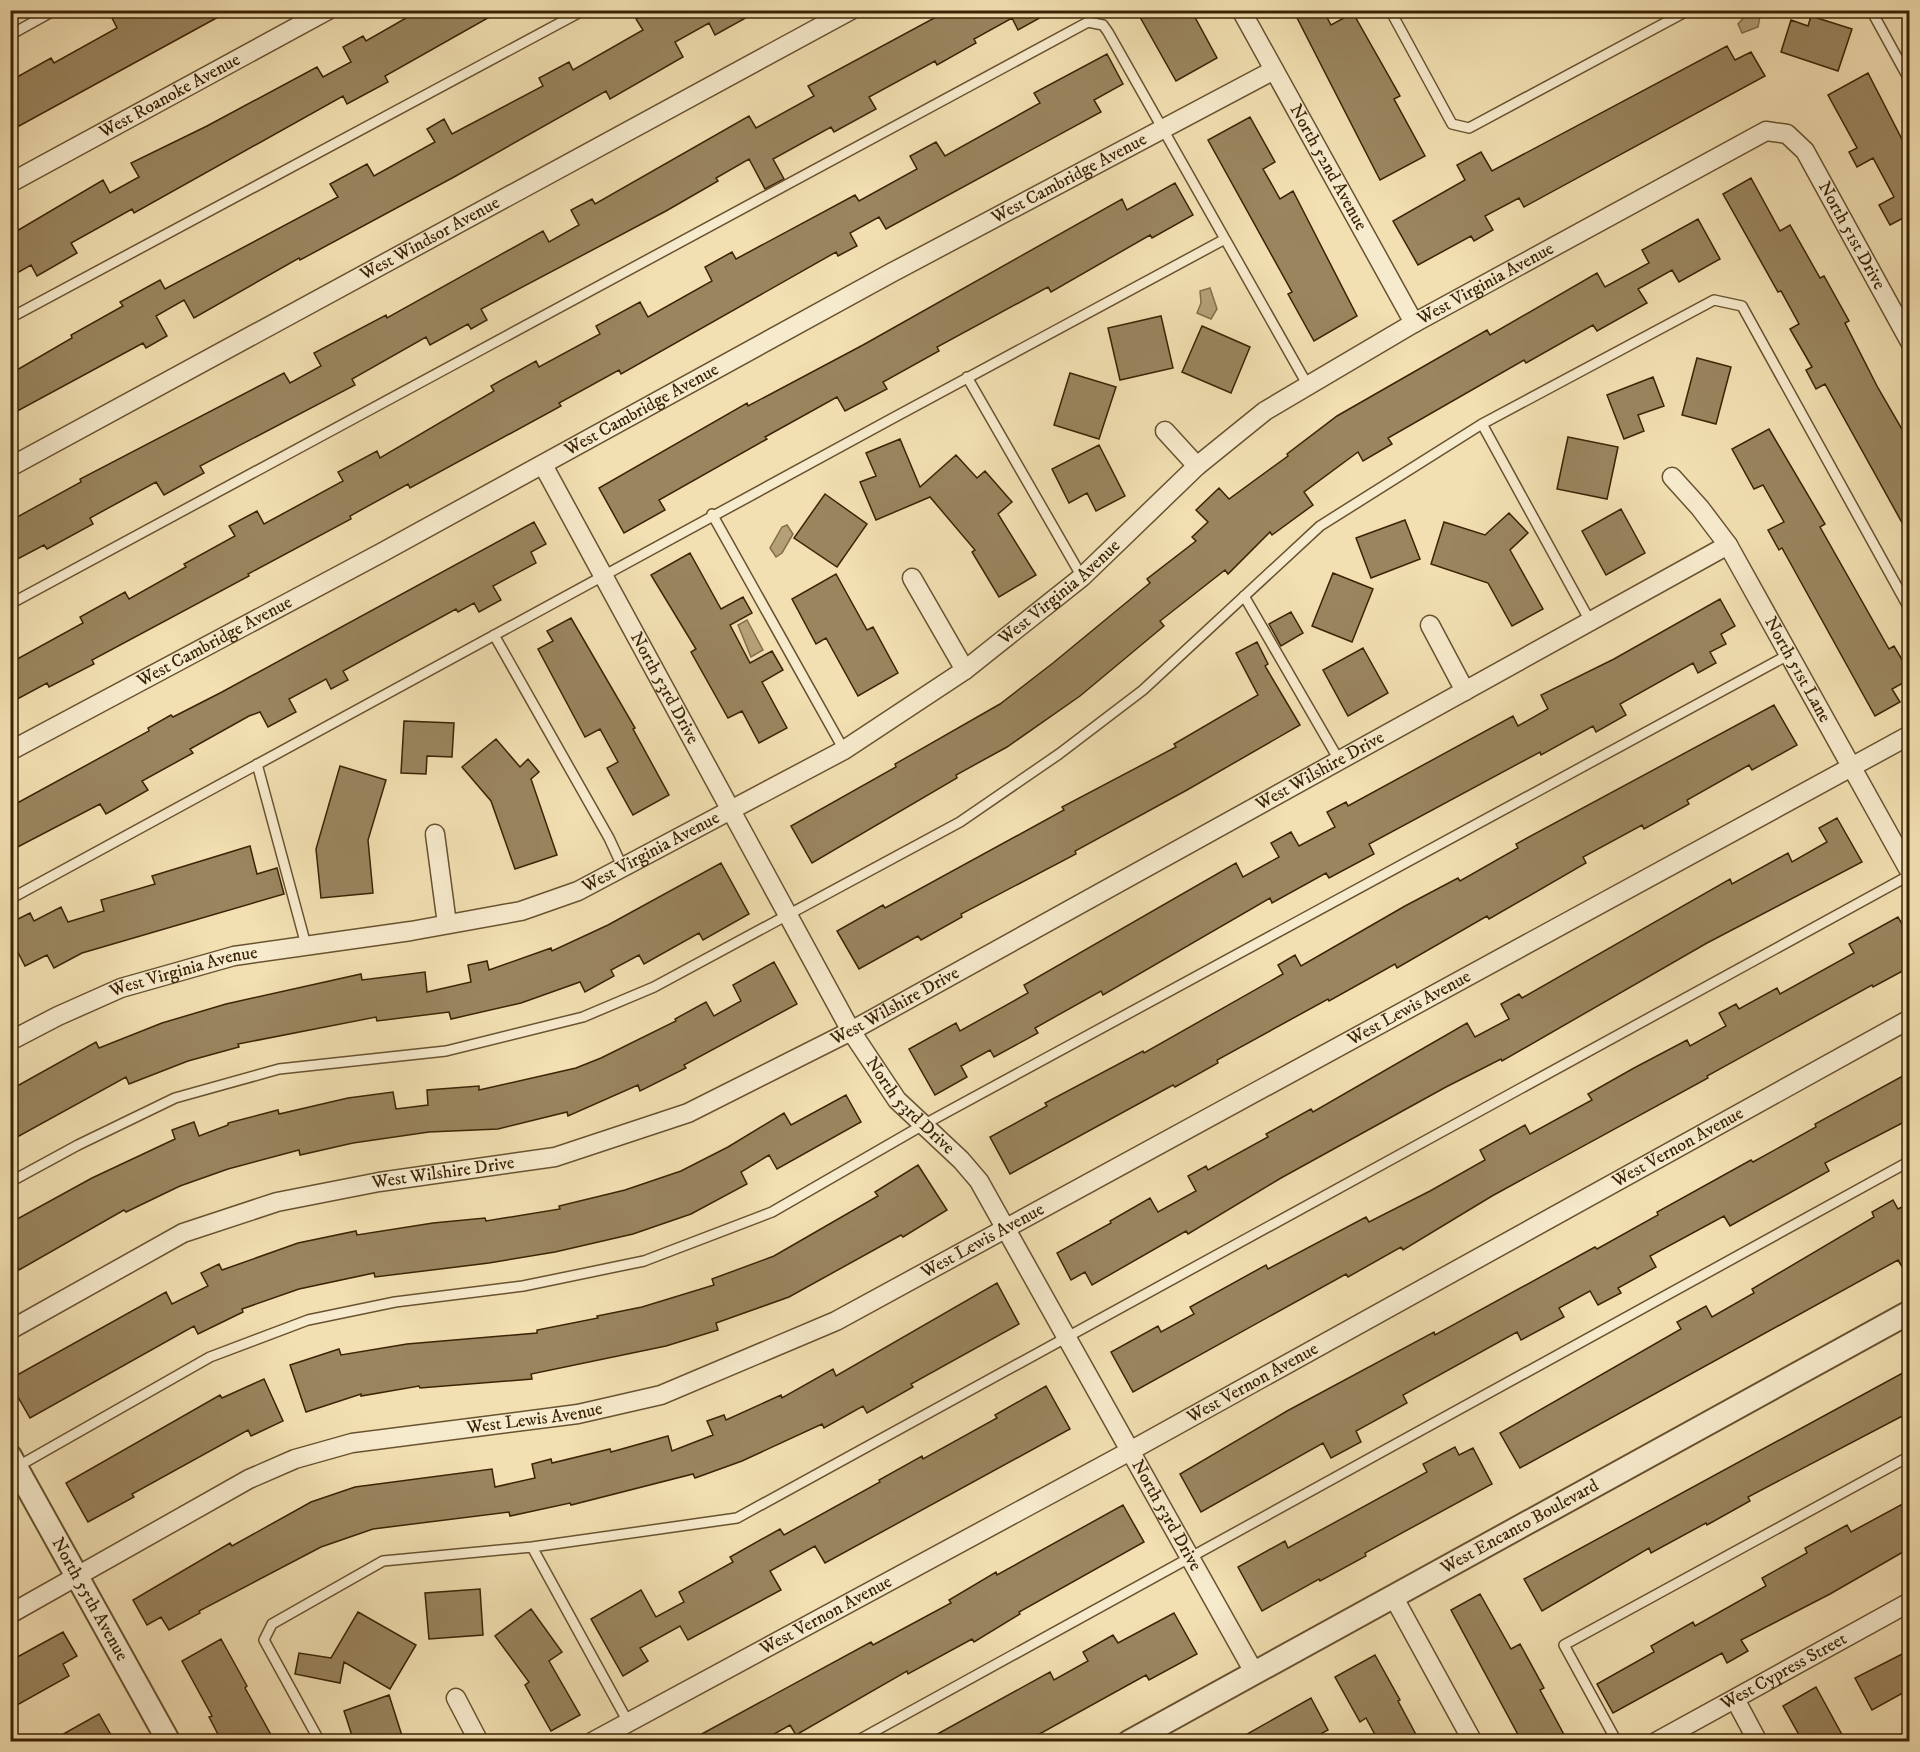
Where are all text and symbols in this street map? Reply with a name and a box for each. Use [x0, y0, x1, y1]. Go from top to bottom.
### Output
street label: West Roanoke Avenue [95, 49, 244, 144]
street label: North 52nd Avenue [1284, 101, 1372, 234]
street label: West Cambridge Avenue [987, 128, 1151, 229]
street label: North 51st Drive [1813, 178, 1890, 294]
street label: West Windsor Avenue [356, 192, 504, 286]
street label: West Virginia Avenue [1413, 238, 1558, 331]
street label: West Cambridge Avenue [560, 359, 723, 461]
street label: West Virginia Avenue [994, 535, 1125, 650]
street label: West Cambridge Avenue [132, 591, 296, 693]
street label: North 51st Lane [1759, 613, 1836, 727]
street label: North 53rd Drive [625, 628, 704, 748]
street label: West Wilshire Drive [1251, 727, 1388, 816]
street label: West Virginia Avenue [578, 807, 723, 898]
street label: West Virginia Avenue [105, 942, 259, 1003]
street label: West Wilshire Drive [826, 962, 963, 1051]
street label: West Lewis Avenue [1343, 966, 1475, 1051]
street label: North 53rd Drive [860, 1053, 959, 1159]
street label: West Vernon Avenue [1608, 1102, 1747, 1193]
street label: West Wilshire Drive [370, 1152, 516, 1194]
street label: West Lewis Avenue [916, 1198, 1048, 1284]
street label: West Vernon Avenue [1182, 1338, 1322, 1429]
street label: West Lewis Avenue [464, 1398, 605, 1439]
street label: North 53rd Drive [1126, 1456, 1206, 1575]
street label: West Encanto Boulevard [1436, 1475, 1602, 1580]
street label: North 55th Avenue [47, 1534, 133, 1665]
street label: West Vernon Avenue [755, 1571, 896, 1660]
street label: West Cypress Street [1716, 1628, 1851, 1716]

